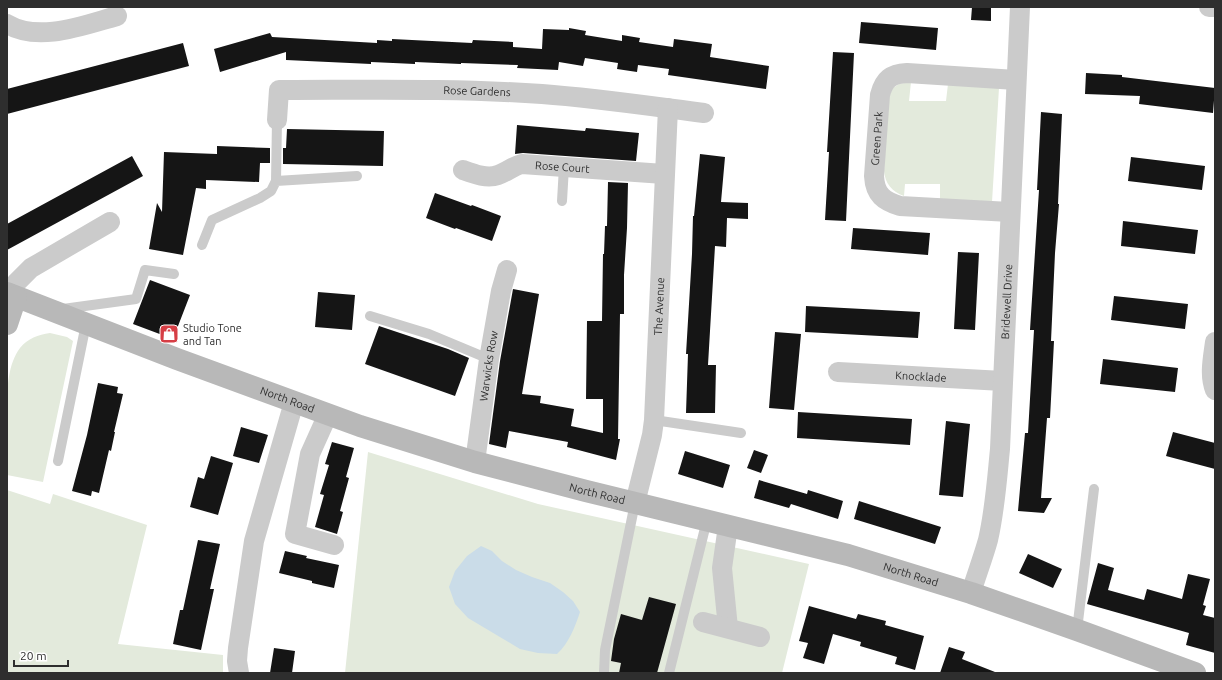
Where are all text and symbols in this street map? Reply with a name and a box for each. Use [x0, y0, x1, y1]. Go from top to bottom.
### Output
street label: Rose Gardens [443, 84, 511, 98]
street label: Green Park [869, 111, 885, 166]
street label: Rose Court [535, 159, 591, 175]
street label: Bridewell Drive [999, 264, 1014, 340]
street label: The Avenue [652, 277, 666, 336]
place label: Studio Tone and Tan [183, 322, 242, 347]
shop icon: Studio Tone and Tan [158, 323, 180, 345]
street label: Warwicks Row [477, 329, 500, 402]
street label: Knocklade [895, 369, 947, 384]
street label: North Road [259, 384, 316, 415]
street label: North Road [568, 481, 626, 506]
street label: North Road [882, 560, 940, 589]
scale bar [14, 642, 68, 668]
text: 20 m [20, 649, 47, 662]

